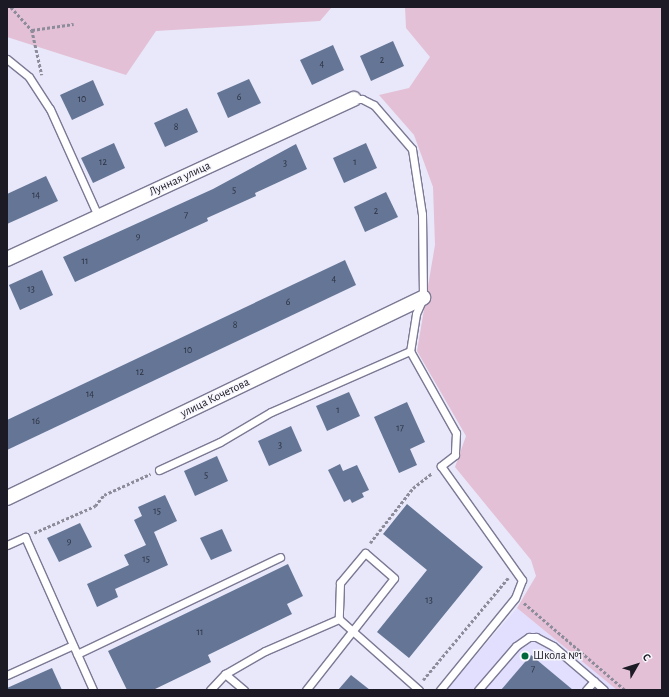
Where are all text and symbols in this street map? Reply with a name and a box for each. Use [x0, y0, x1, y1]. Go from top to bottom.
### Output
house number: 2 [380, 55, 384, 67]
house number: 4 [320, 59, 324, 71]
house number: 6 [237, 92, 241, 104]
house number: 10 [78, 94, 86, 106]
house number: 8 [174, 122, 178, 134]
house number: 12 [99, 157, 107, 169]
house number: 1 [353, 157, 357, 169]
house number: 3 [283, 158, 287, 170]
street label: Лунная улица [147, 159, 213, 199]
house number: 5 [232, 185, 236, 197]
house number: 14 [32, 190, 40, 202]
house number: 2 [374, 206, 378, 218]
house number: 7 [184, 210, 188, 222]
house number: 9 [136, 231, 140, 243]
house number: 11 [82, 256, 88, 268]
house number: 4 [332, 274, 336, 286]
house number: 13 [27, 284, 35, 296]
house number: 6 [286, 297, 290, 309]
house number: 8 [233, 320, 237, 332]
house number: 10 [184, 345, 192, 357]
house number: 12 [136, 367, 144, 379]
street label: улица Кочетова [178, 375, 252, 421]
house number: 14 [86, 389, 94, 401]
house number: 1 [336, 405, 340, 417]
house number: 16 [32, 416, 40, 428]
house number: 17 [396, 423, 404, 435]
house number: 3 [278, 440, 282, 452]
house number: 5 [204, 470, 208, 482]
house number: 15 [153, 506, 161, 518]
house number: 9 [67, 536, 71, 548]
house number: 15 [142, 554, 150, 566]
house number: 13 [425, 595, 433, 607]
house number: 11 [197, 627, 203, 639]
north arrow [617, 645, 657, 685]
place label: Школа №1 [533, 649, 583, 663]
marker: Школа №1 [520, 651, 530, 661]
text: С [641, 651, 653, 663]
house number: 7 [531, 664, 535, 676]

